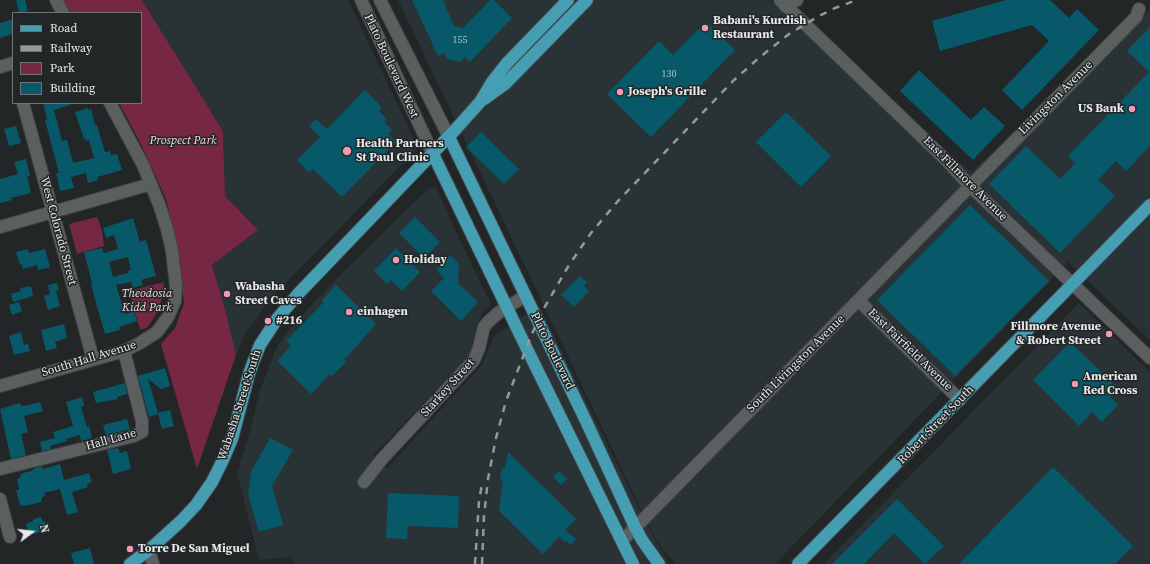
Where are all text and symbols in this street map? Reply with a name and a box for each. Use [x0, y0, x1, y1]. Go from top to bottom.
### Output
legend [12, 12, 142, 104]
street label: Plato Boulevard West [361, 12, 421, 120]
place label: Babani's Kurdish Restaurant [713, 14, 806, 42]
text: Road [50, 20, 77, 36]
marker: Babani's Kurdish Restaurant [700, 23, 710, 33]
house number: 155 [453, 34, 467, 46]
text: Railway [50, 40, 92, 56]
street label: Livingston Avenue [1016, 58, 1096, 138]
text: Park [50, 60, 75, 76]
house number: 130 [662, 68, 676, 80]
text: Building [50, 80, 95, 96]
place label: Joseph's Grille [628, 85, 707, 99]
marker: Joseph's Grille [615, 87, 625, 97]
place label: US Bank [1078, 102, 1124, 116]
marker: US Bank [1127, 104, 1137, 114]
park label: Prospect Park [149, 134, 217, 148]
street label: East Fillmore Avenue [920, 134, 1010, 224]
place label: Health Partners St Paul Clinic [356, 137, 444, 165]
marker: Health Partners St Paul Clinic [341, 145, 353, 157]
street label: West Colorado Street [37, 175, 79, 287]
place label: Holiday [404, 253, 447, 267]
marker: Holiday [391, 255, 401, 265]
place label: Wabasha Street Caves [235, 280, 302, 308]
park label: Theodosia Kidd Park [122, 287, 172, 315]
marker: Wabasha Street Caves [222, 289, 232, 299]
place label: einhagen [357, 305, 408, 319]
street label: East Fairfield Avenue [865, 306, 955, 394]
marker: einhagen [344, 307, 354, 317]
street label: Plato Boulevard [527, 310, 577, 392]
street label: South Livingston Avenue [744, 312, 848, 416]
place label: #216 [276, 314, 302, 328]
marker: #216 [263, 316, 273, 326]
place label: Fillmore Avenue & Robert Street [1010, 320, 1101, 348]
marker: Fillmore Avenue & Robert Street [1104, 329, 1114, 339]
street label: South Hall Avenue [40, 338, 138, 380]
street label: Wabasha Street South [215, 348, 265, 462]
street label: Starkey Street [418, 356, 478, 420]
place label: American Red Cross [1083, 370, 1137, 398]
marker: American Red Cross [1070, 379, 1080, 389]
street label: Robert Street South [895, 383, 977, 467]
street label: Hall Lane [84, 426, 138, 454]
north arrow [12, 512, 52, 552]
text: N [36, 523, 52, 535]
place label: Torre De San Miguel [138, 542, 250, 556]
marker: Torre De San Miguel [125, 544, 135, 554]

